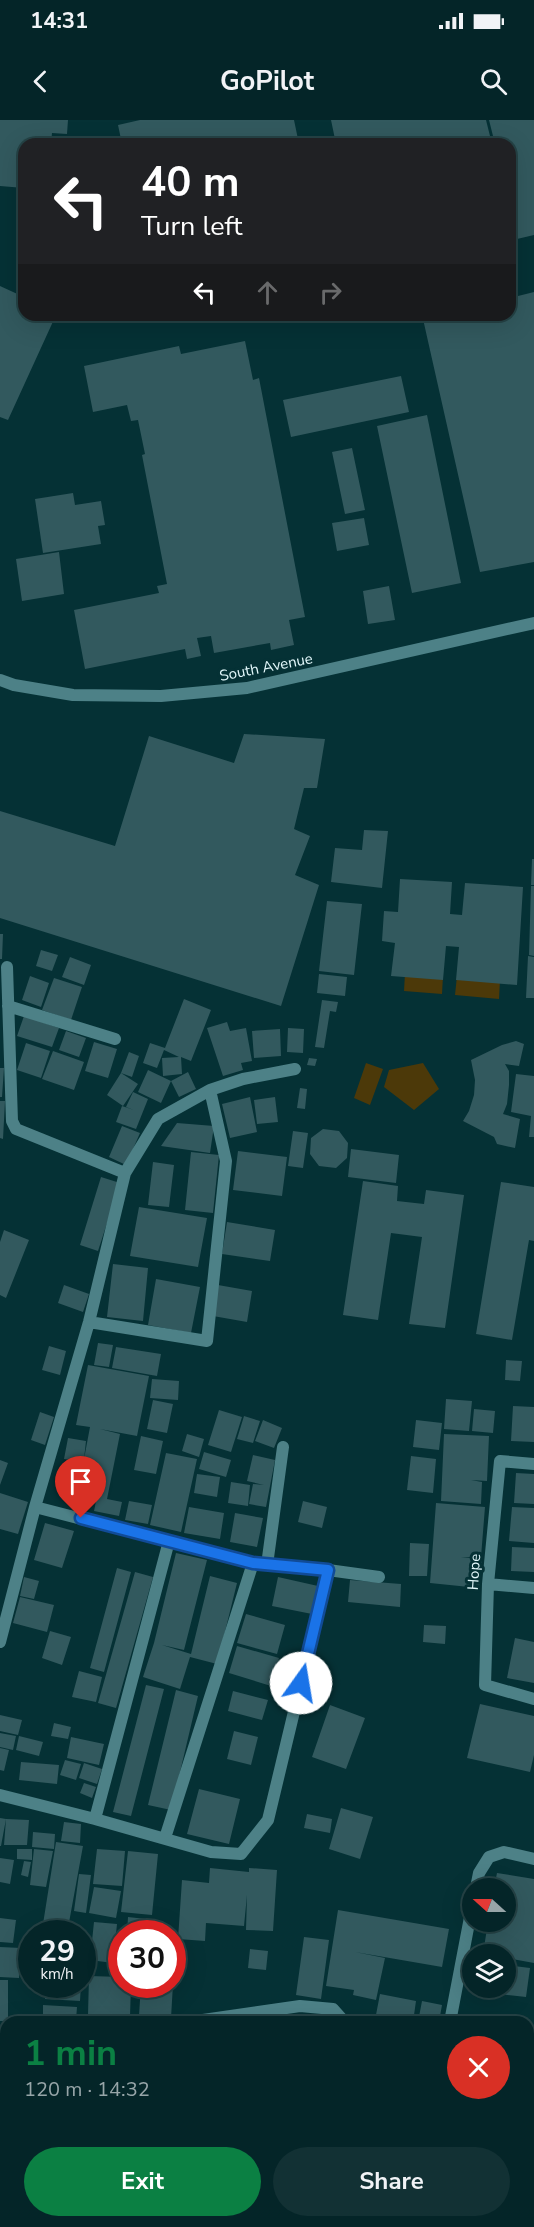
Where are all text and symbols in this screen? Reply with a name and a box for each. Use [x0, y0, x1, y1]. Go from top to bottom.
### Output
text: 14:31 [30, 6, 88, 36]
text: GoPilot [220, 63, 314, 100]
icon: back [24, 65, 57, 98]
icon: search [477, 65, 510, 98]
text: 40 m [141, 154, 240, 211]
icon: left [42, 162, 120, 240]
text: Turn left [141, 208, 242, 245]
icon: left [188, 276, 221, 309]
icon: ahead [251, 276, 284, 309]
icon: right [314, 276, 347, 309]
street label: South Avenue [218, 648, 314, 686]
pin [55, 1456, 106, 1518]
icon: arrive [64, 1465, 97, 1498]
street label: Hope [463, 1553, 485, 1591]
position arrow [269, 1651, 333, 1715]
north arrow [462, 1878, 516, 1932]
map controls [462, 1878, 516, 1998]
speed limit sign: 30 [108, 1920, 186, 1998]
text: 29 [39, 1931, 75, 1972]
button: layers [462, 1944, 516, 1998]
text: km/h [40, 1964, 74, 1984]
text: 1 min [24, 2029, 117, 2078]
button: close [447, 2036, 510, 2099]
text: 120 m · 14:32 [24, 2076, 150, 2103]
button: Exit [24, 2147, 261, 2216]
button: Share [273, 2147, 510, 2216]

